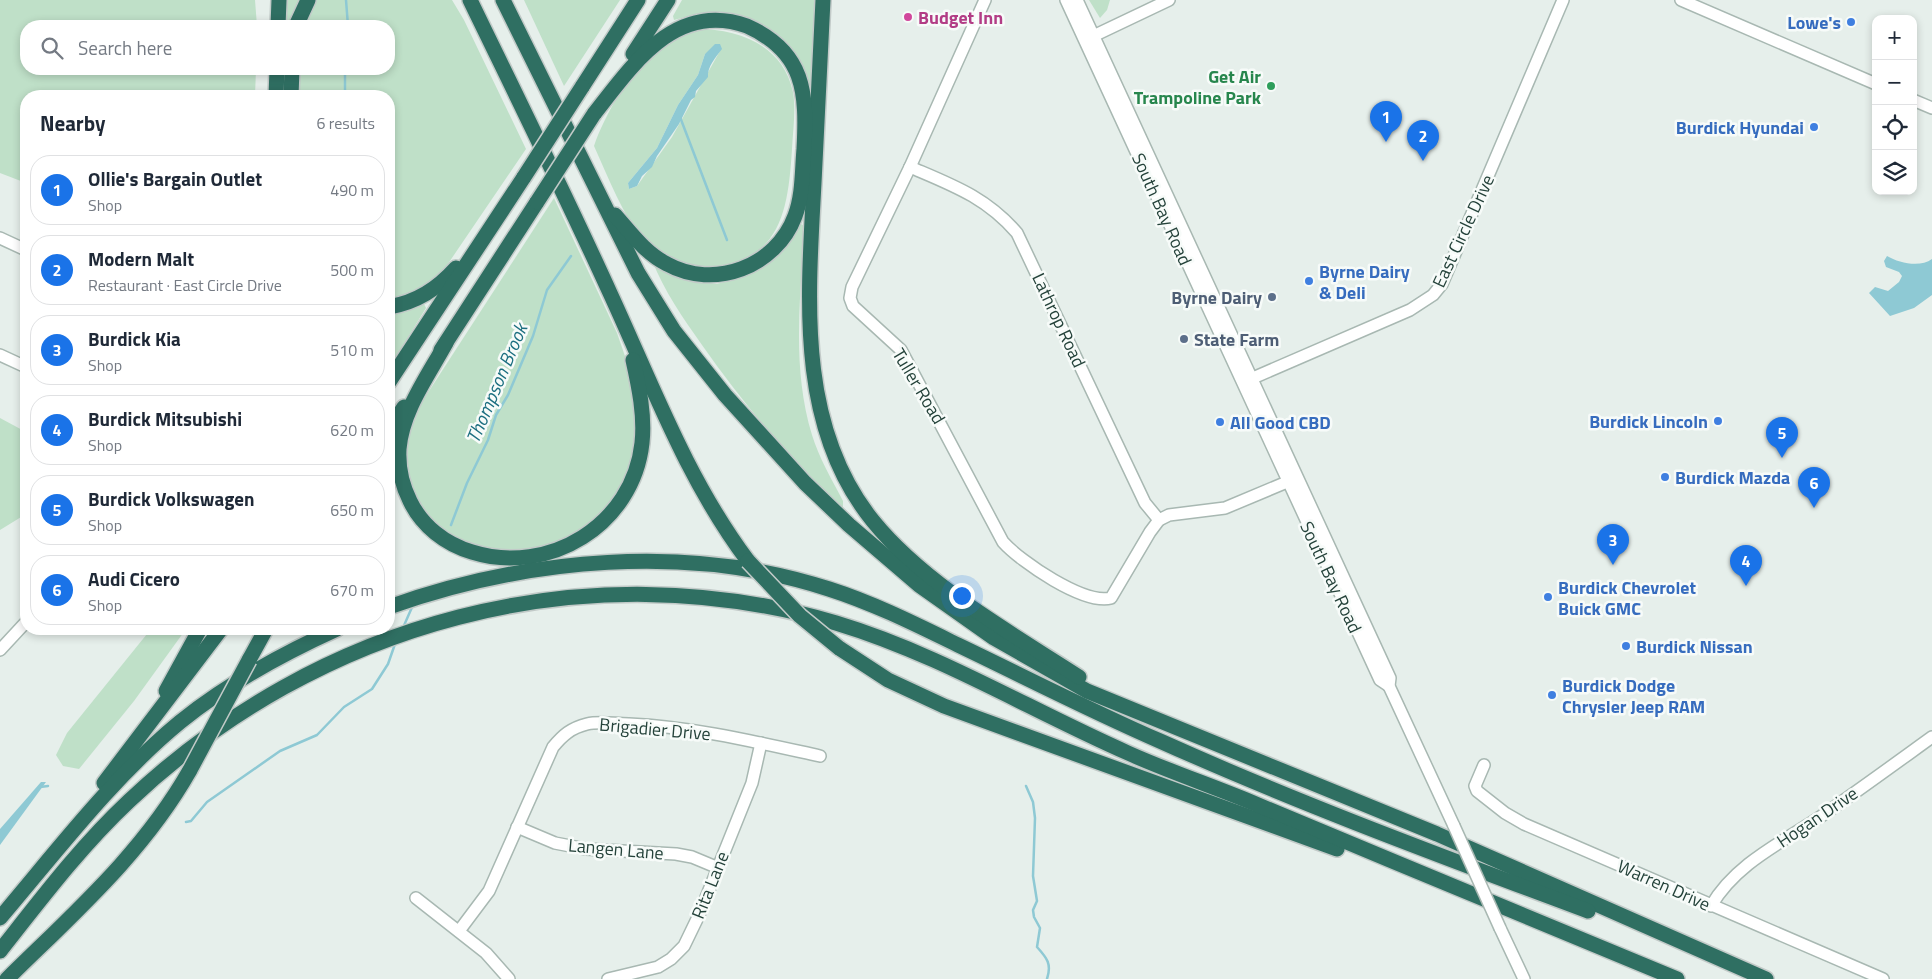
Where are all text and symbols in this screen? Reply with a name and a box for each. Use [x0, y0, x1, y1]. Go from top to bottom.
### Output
place label: Budget Inn [918, 4, 1003, 31]
place label: Lowe's [1787, 9, 1841, 36]
marker: Budget Inn [902, 11, 914, 23]
map controls [1872, 15, 1917, 195]
button: + [1872, 15, 1917, 60]
marker: Lowe's [1845, 16, 1857, 28]
search box [20, 20, 395, 75]
text: Search here [78, 33, 172, 62]
icon: search [38, 34, 66, 62]
button: − [1872, 60, 1917, 105]
place label: Get Air Trampoline Park [1134, 63, 1262, 111]
marker: Get Air Trampoline Park [1265, 80, 1277, 92]
pin: 1 [1370, 101, 1402, 142]
button: locate [1872, 105, 1917, 150]
text: Nearby [40, 107, 105, 139]
text: 6 results [316, 111, 375, 135]
place label: Burdick Hyundai [1676, 114, 1804, 141]
pin: 2 [1407, 120, 1439, 161]
marker: Burdick Hyundai [1808, 121, 1820, 133]
street label: South Bay Road [1125, 149, 1199, 269]
button: layers [1872, 150, 1917, 195]
text: Ollie's Bargain Outlet [88, 164, 262, 193]
street label: East Circle Drive [1425, 170, 1501, 292]
text: 1 [53, 178, 61, 202]
text: 490 m [330, 178, 374, 202]
text: Shop [88, 193, 122, 217]
text: Modern Malt [88, 244, 194, 273]
text: 2 [53, 258, 61, 282]
text: 500 m [330, 258, 374, 282]
place label: Byrne Dairy & Deli [1319, 258, 1410, 306]
street label: Lathrop Road [1025, 268, 1093, 372]
text: Restaurant · East Circle Drive [88, 273, 282, 297]
marker: Byrne Dairy & Deli [1303, 275, 1315, 287]
place label: Byrne Dairy [1171, 284, 1262, 311]
marker: Byrne Dairy [1266, 291, 1278, 303]
water label: Thompson Brook [458, 316, 535, 447]
text: Burdick Kia [88, 324, 181, 353]
place label: State Farm [1194, 326, 1279, 353]
marker: State Farm [1178, 333, 1190, 345]
text: 3 [53, 338, 61, 362]
text: 510 m [330, 338, 374, 362]
street label: Tuller Road [886, 343, 952, 429]
text: Shop [88, 353, 122, 377]
text: Burdick Mitsubishi [88, 404, 242, 433]
place label: Burdick Lincoln [1589, 408, 1708, 435]
place label: All Good CBD [1230, 409, 1331, 436]
marker: Burdick Lincoln [1712, 415, 1724, 427]
marker: All Good CBD [1214, 416, 1226, 428]
pin: 5 [1766, 417, 1798, 458]
text: 4 [53, 418, 61, 442]
text: 620 m [330, 418, 374, 442]
text: Shop [88, 433, 122, 457]
place label: Burdick Mazda [1675, 464, 1790, 491]
pin: 6 [1798, 467, 1830, 508]
marker: Burdick Mazda [1659, 471, 1671, 483]
text: Burdick Volkswagen [88, 484, 255, 513]
text: 5 [53, 498, 61, 522]
text: 650 m [330, 498, 374, 522]
text: Shop [88, 513, 122, 537]
street label: South Bay Road [1293, 517, 1369, 637]
pin: 3 [1597, 524, 1629, 565]
pin: 4 [1730, 545, 1762, 586]
text: Audi Cicero [88, 564, 180, 593]
place label: Burdick Chevrolet Buick GMC [1558, 574, 1696, 622]
text: 6 [53, 578, 61, 602]
text: 670 m [330, 578, 374, 602]
your location [949, 583, 975, 609]
marker: Burdick Chevrolet Buick GMC [1542, 591, 1554, 603]
text: Shop [88, 593, 122, 617]
place label: Burdick Nissan [1636, 633, 1753, 660]
marker: Burdick Nissan [1620, 640, 1632, 652]
place label: Burdick Dodge Chrysler Jeep RAM [1562, 672, 1705, 720]
marker: Burdick Dodge Chrysler Jeep RAM [1546, 689, 1558, 701]
street label: Brigadier Drive [598, 711, 712, 747]
street label: Hogan Drive [1771, 780, 1863, 854]
street label: Langen Lane [567, 831, 665, 867]
street label: Rita Lane [684, 847, 736, 923]
street label: Warren Drive [1613, 853, 1715, 917]

